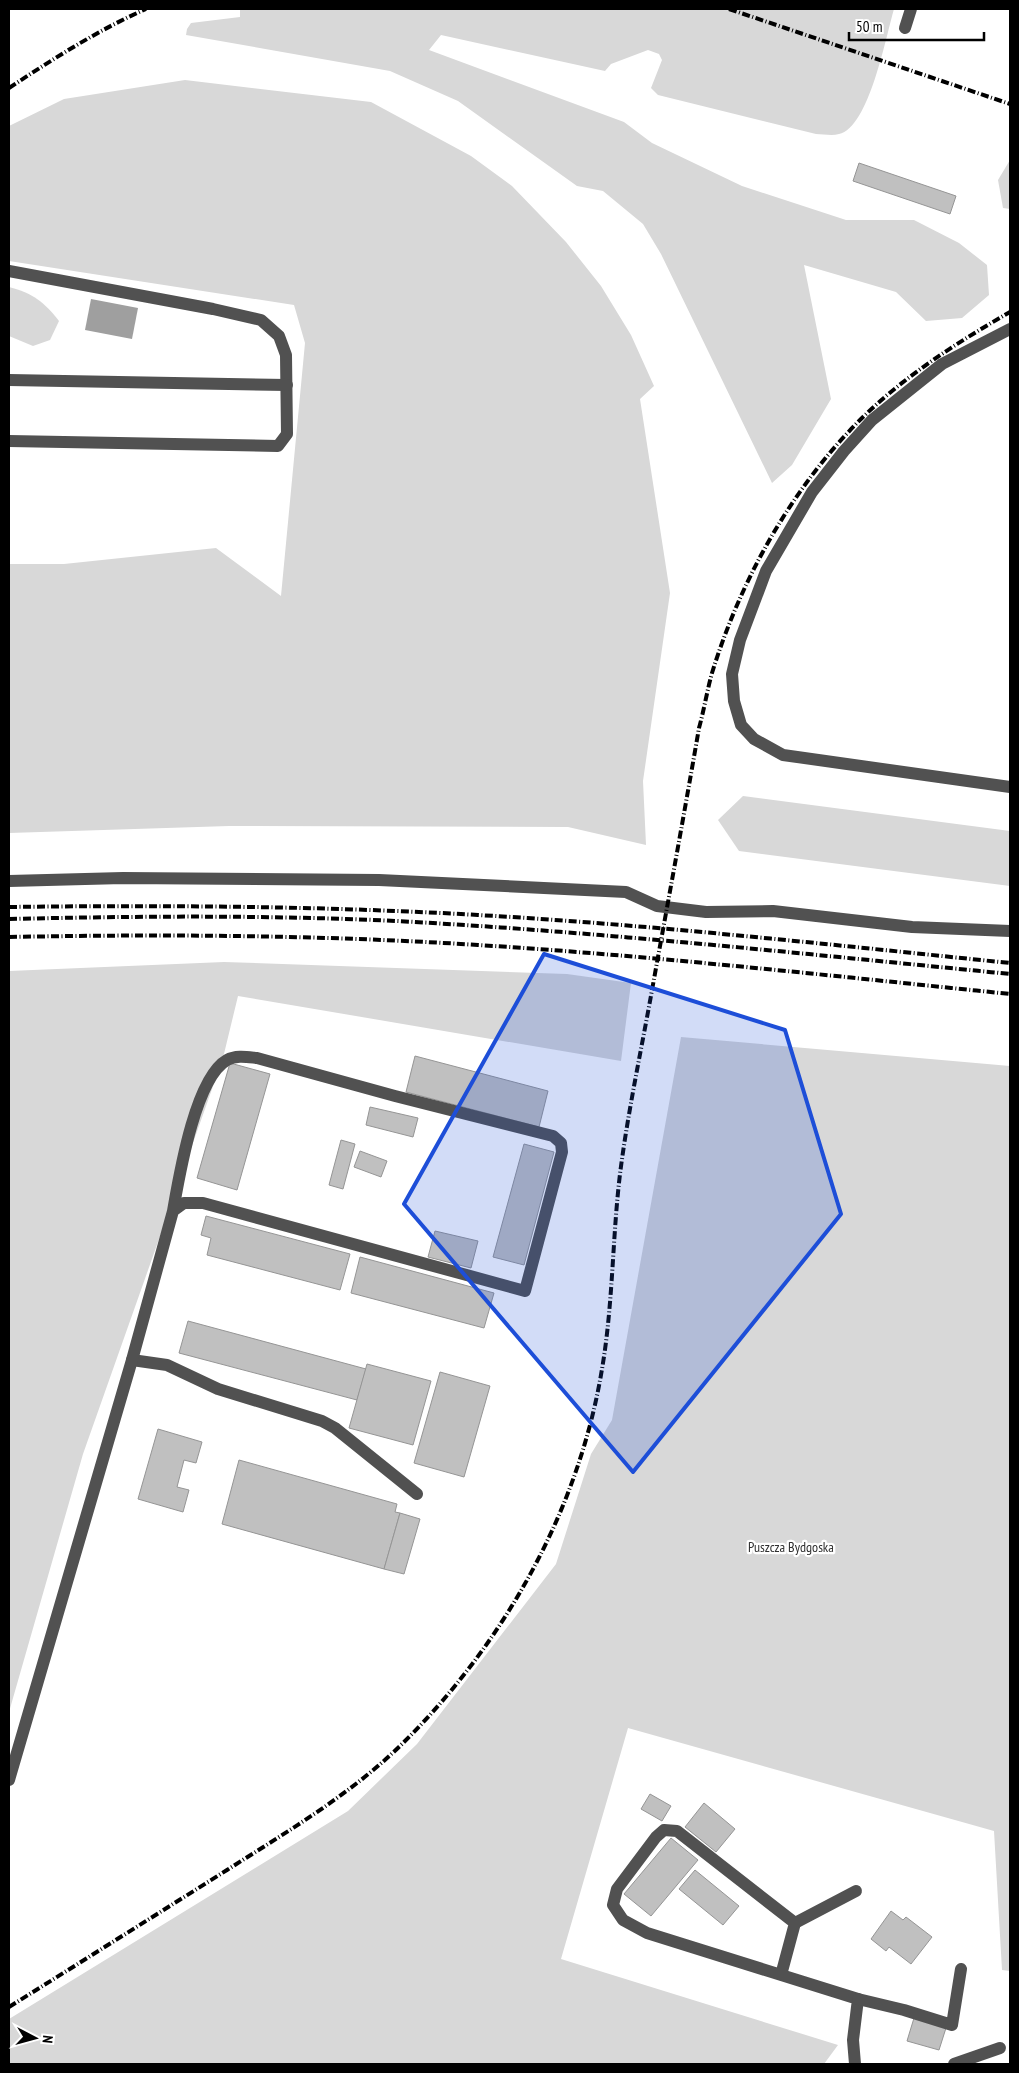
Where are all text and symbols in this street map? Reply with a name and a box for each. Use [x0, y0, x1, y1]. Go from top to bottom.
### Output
scale bar [849, 10, 984, 42]
text: 50 m [856, 17, 882, 36]
park label: Puszcza Bydgoska [748, 1538, 834, 1556]
north arrow [10, 2013, 60, 2063]
text: N [39, 2035, 57, 2044]

